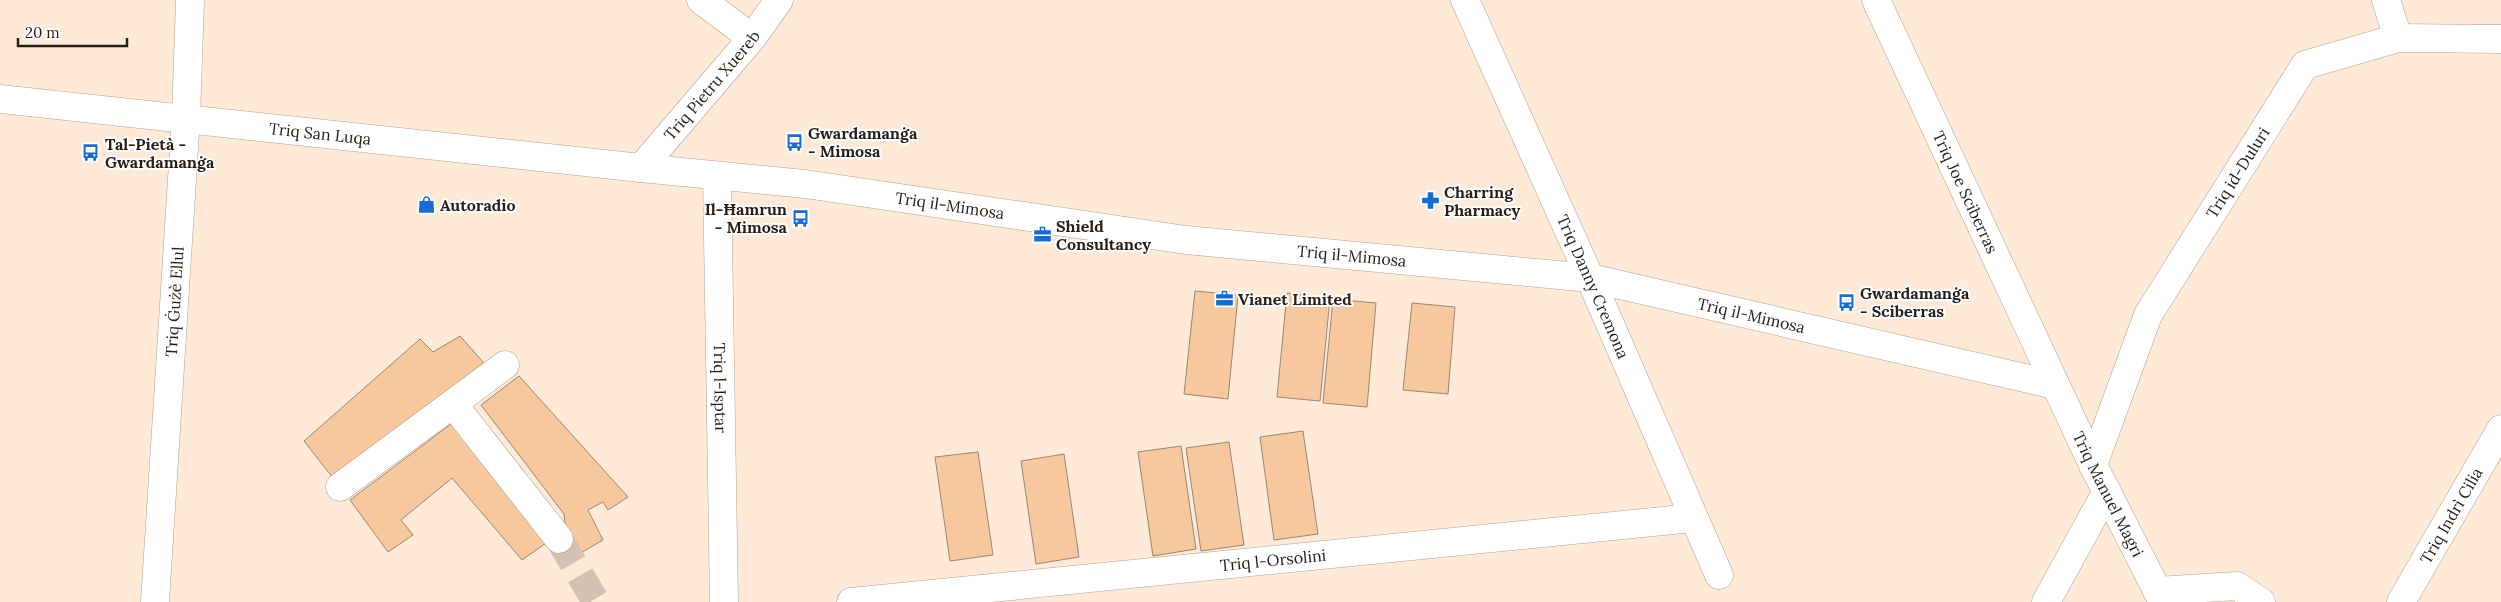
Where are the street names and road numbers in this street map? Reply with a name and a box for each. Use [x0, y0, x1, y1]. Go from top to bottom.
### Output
street label: Triq Pietru Xuereb [659, 26, 764, 144]
street label: Triq San Luqa [268, 118, 372, 149]
street label: Triq id-Duluri [2202, 123, 2273, 222]
street label: Triq Joe Sciberras [1929, 128, 2003, 256]
street label: Triq il-Mimosa [894, 187, 1006, 223]
street label: Triq Danny Cremona [1553, 211, 1634, 362]
street label: Triq il-Mimosa [1296, 240, 1407, 271]
street label: Triq Ġużè Ellul [161, 246, 188, 357]
street label: Triq il-Mimosa [1696, 293, 1807, 337]
street label: Triq l-Isptar [710, 343, 731, 433]
street label: Triq Manuel Magri [2069, 428, 2148, 560]
street label: Triq Indrì Cilia [2415, 464, 2487, 567]
street label: Triq l-Orsolini [1219, 545, 1327, 575]

